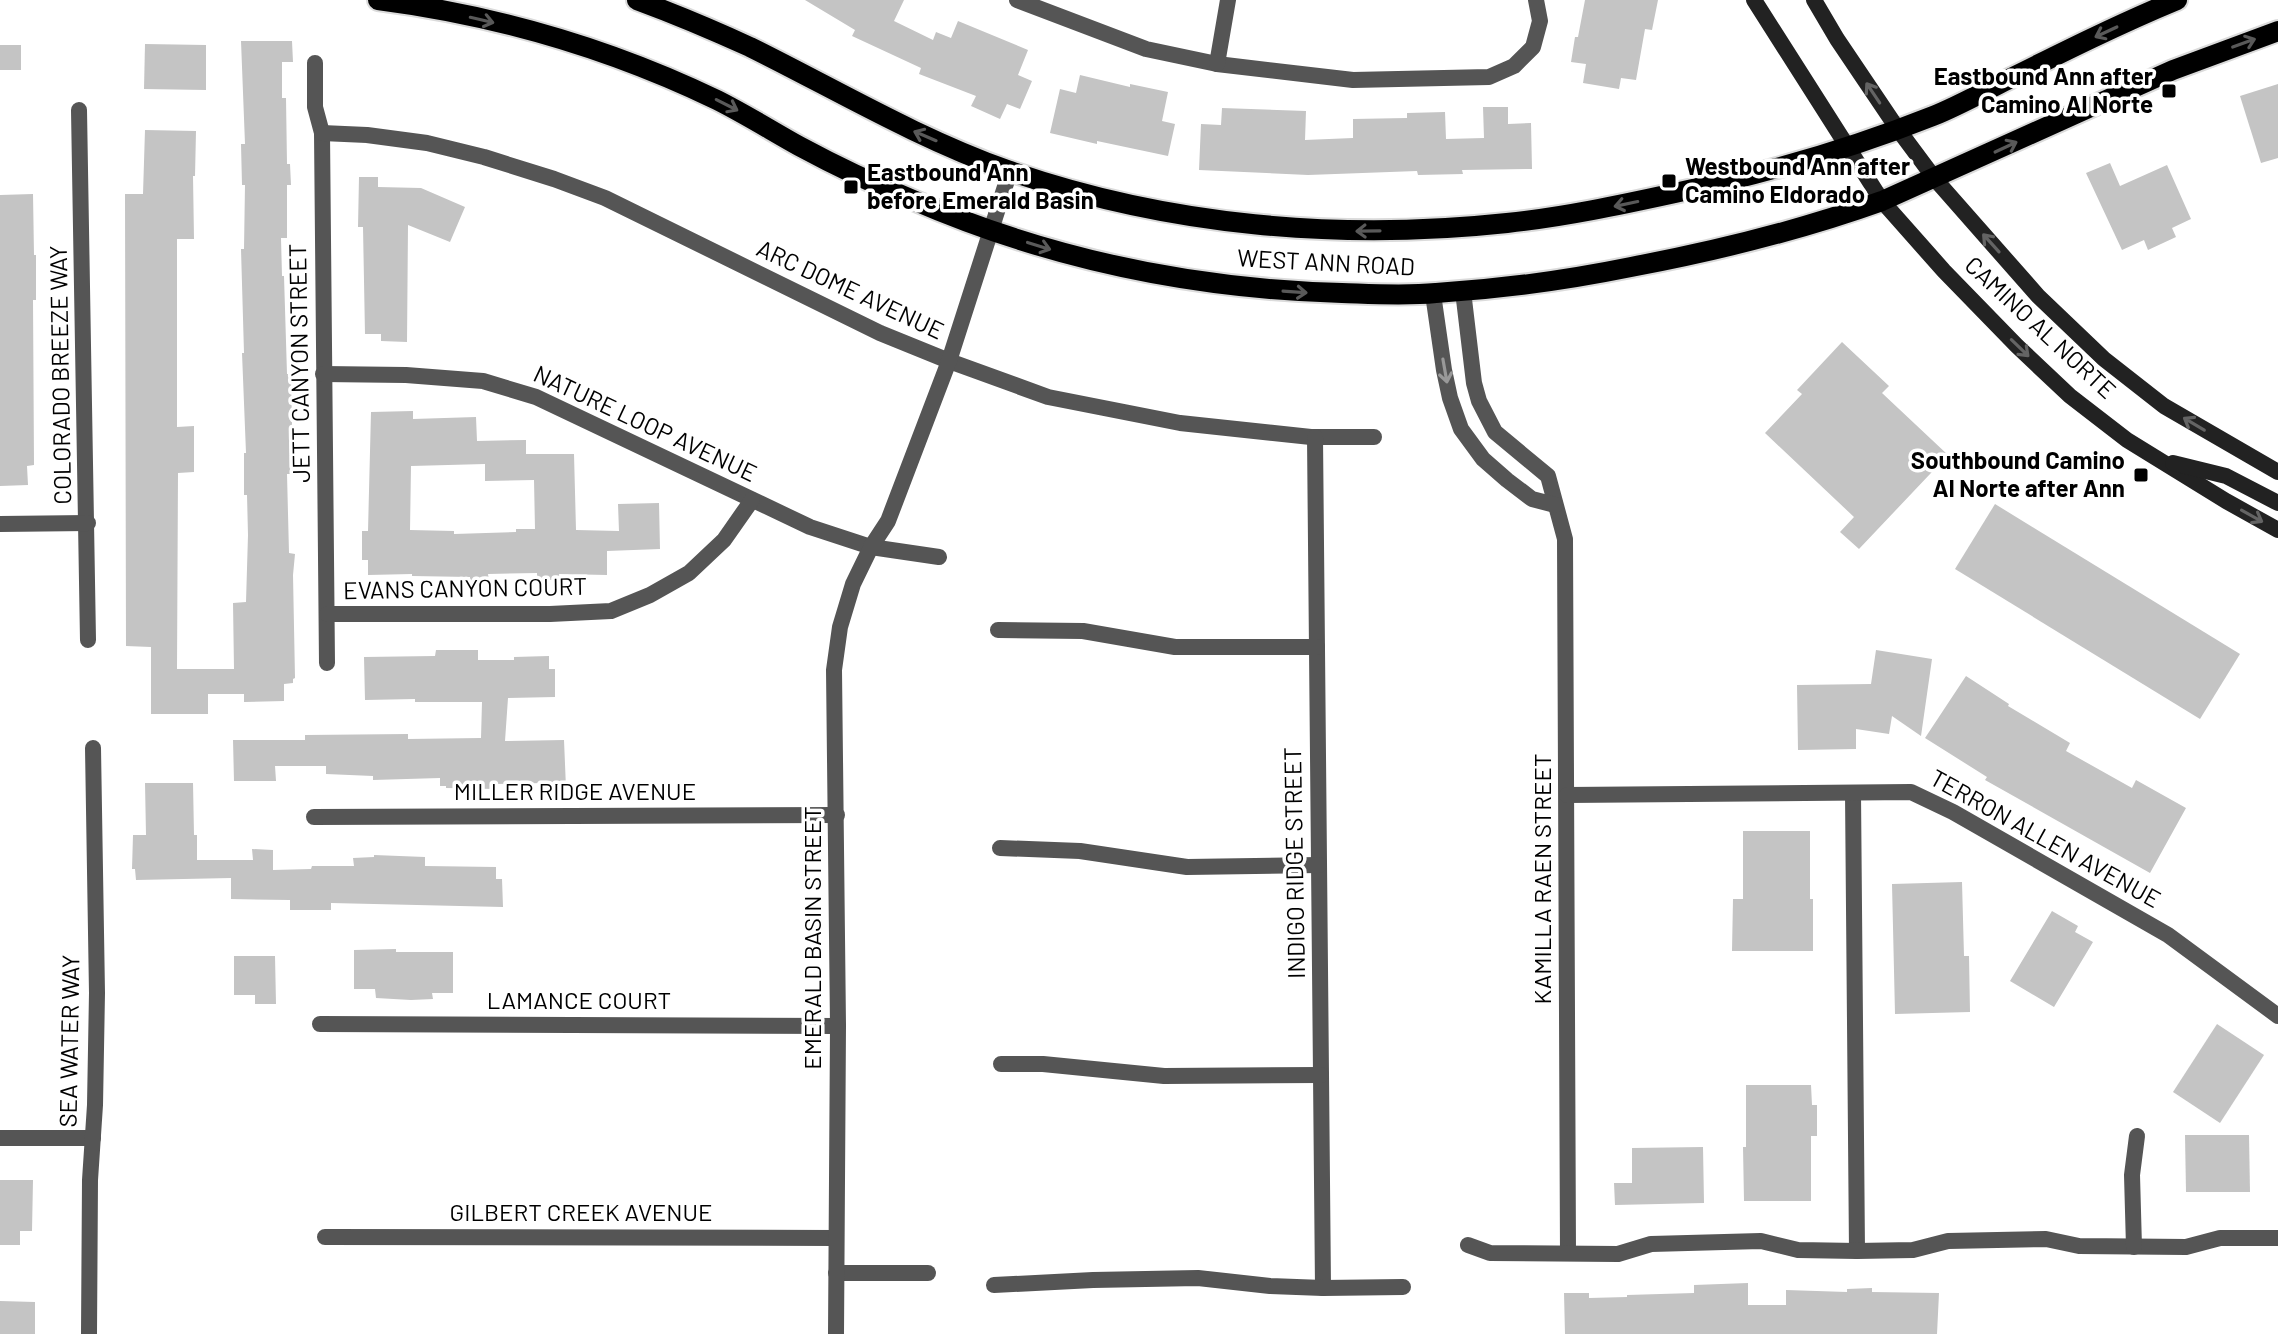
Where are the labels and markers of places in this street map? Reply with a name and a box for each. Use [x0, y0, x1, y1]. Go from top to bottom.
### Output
place label: Eastbound Ann after Camino Al Norte [1934, 61, 2153, 118]
marker: Eastbound Ann after Camino Al Norte [2160, 82, 2178, 100]
place label: Westbound Ann after Camino Eldorado [1685, 151, 1910, 208]
place label: Eastbound Ann before Emerald Basin [867, 157, 1094, 214]
marker: Westbound Ann after Camino Eldorado [1660, 172, 1678, 190]
marker: Eastbound Ann before Emerald Basin [842, 178, 860, 196]
place label: Southbound Camino Al Norte after Ann [1911, 445, 2125, 502]
marker: Southbound Camino Al Norte after Ann [2132, 466, 2150, 484]

